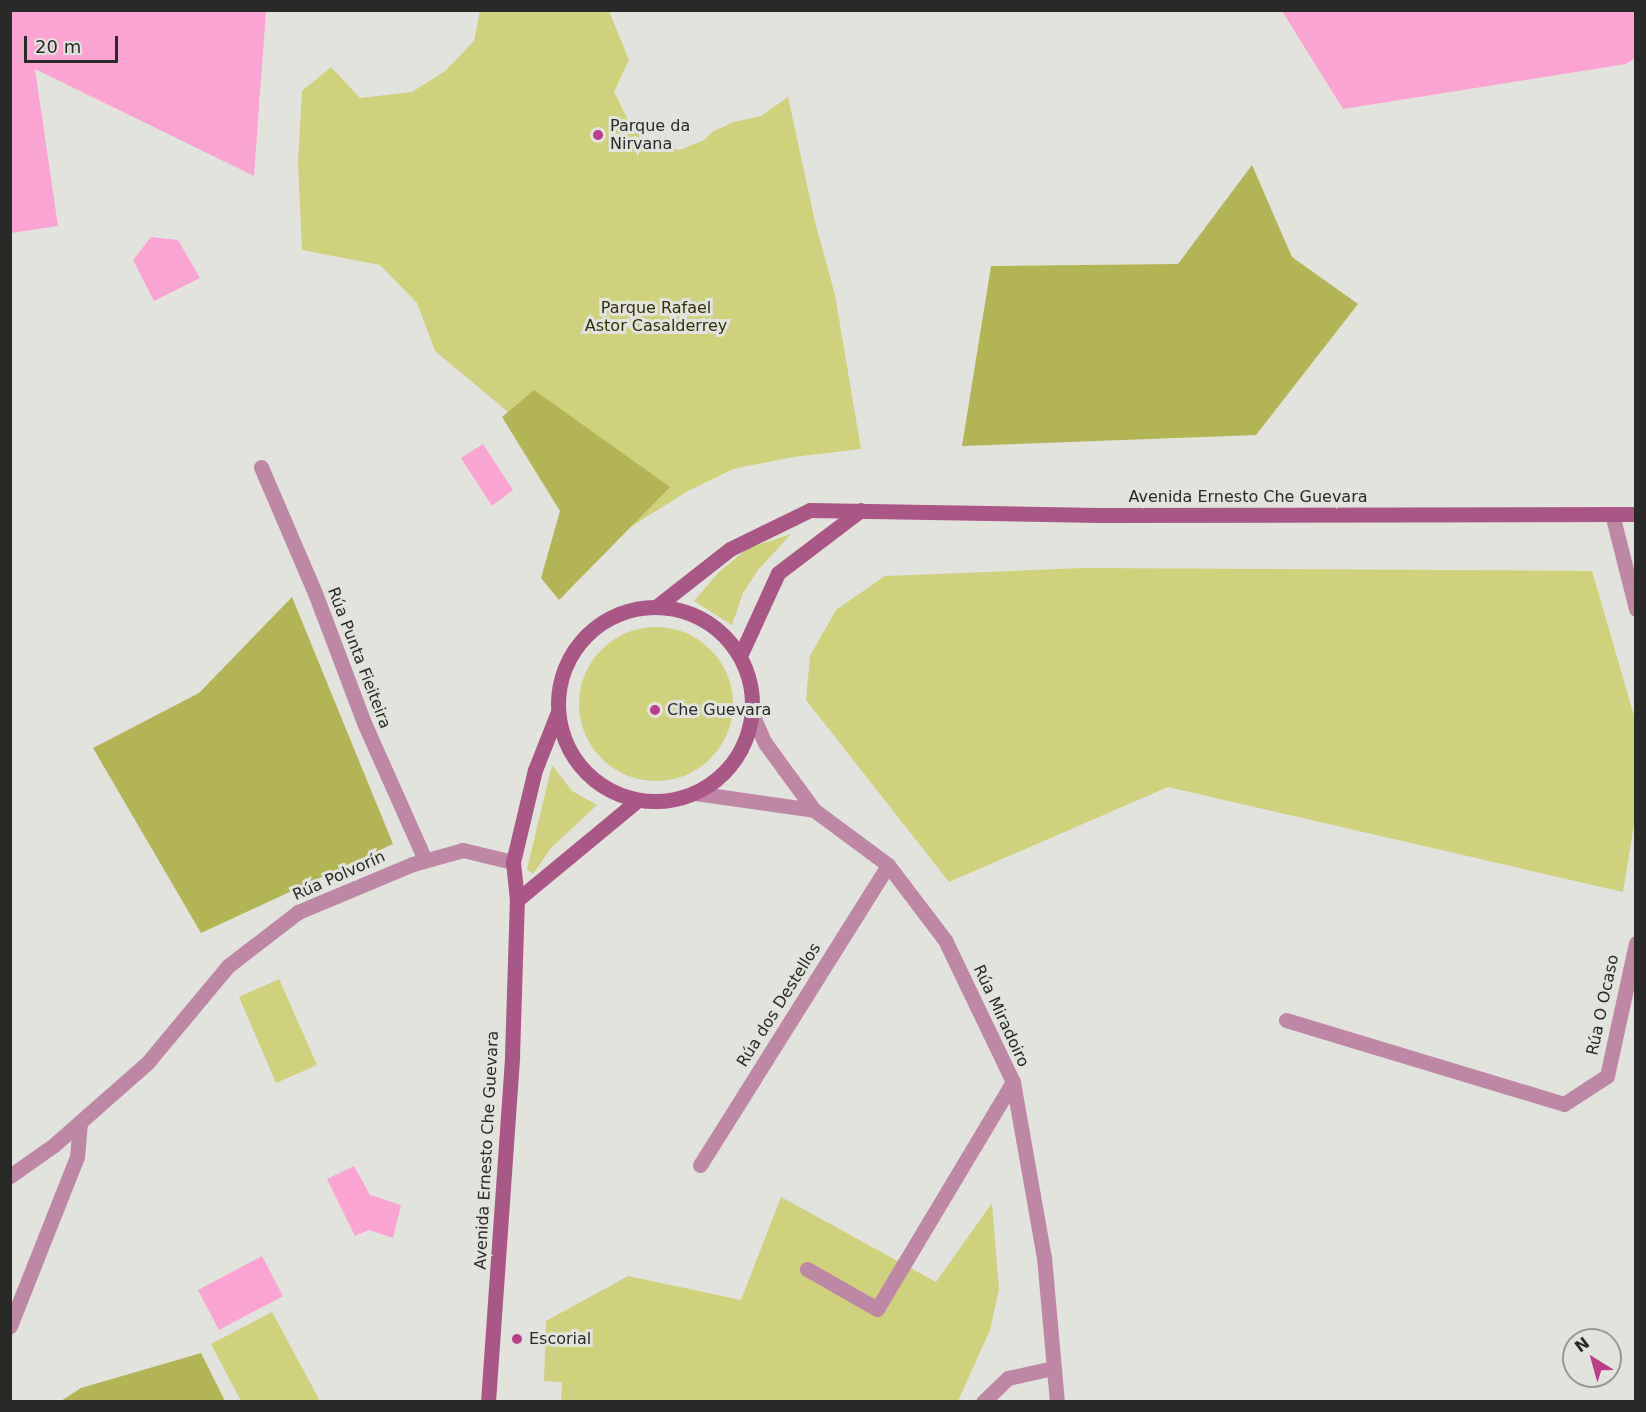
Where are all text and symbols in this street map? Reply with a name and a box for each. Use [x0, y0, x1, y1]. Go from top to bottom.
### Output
scale bar [27, 24, 122, 62]
text: 20 m [35, 36, 81, 57]
place label: Parque da Nirvana [610, 116, 690, 154]
marker: Parque da Nirvana [591, 128, 605, 142]
park label: Parque Rafael Astor Casalderrey [585, 298, 727, 336]
street label: Avenida Ernesto Che Guevara [1128, 487, 1368, 507]
street label: Rúa Punta Fieiteira [323, 585, 395, 731]
place label: Che Guevara [667, 700, 771, 720]
marker: Che Guevara [648, 703, 662, 717]
street label: Rúa Polvorín [290, 847, 388, 905]
street label: Rúa dos Destellos [733, 940, 825, 1070]
street label: Rúa O Ocaso [1583, 953, 1623, 1057]
street label: Rúa Miradoiro [969, 962, 1033, 1070]
street label: Avenida Ernesto Che Guevara [471, 1030, 503, 1270]
north arrow [1562, 1328, 1622, 1388]
place label: Escorial [529, 1329, 591, 1349]
marker: Escorial [510, 1332, 524, 1346]
text: N [1571, 1333, 1593, 1356]

